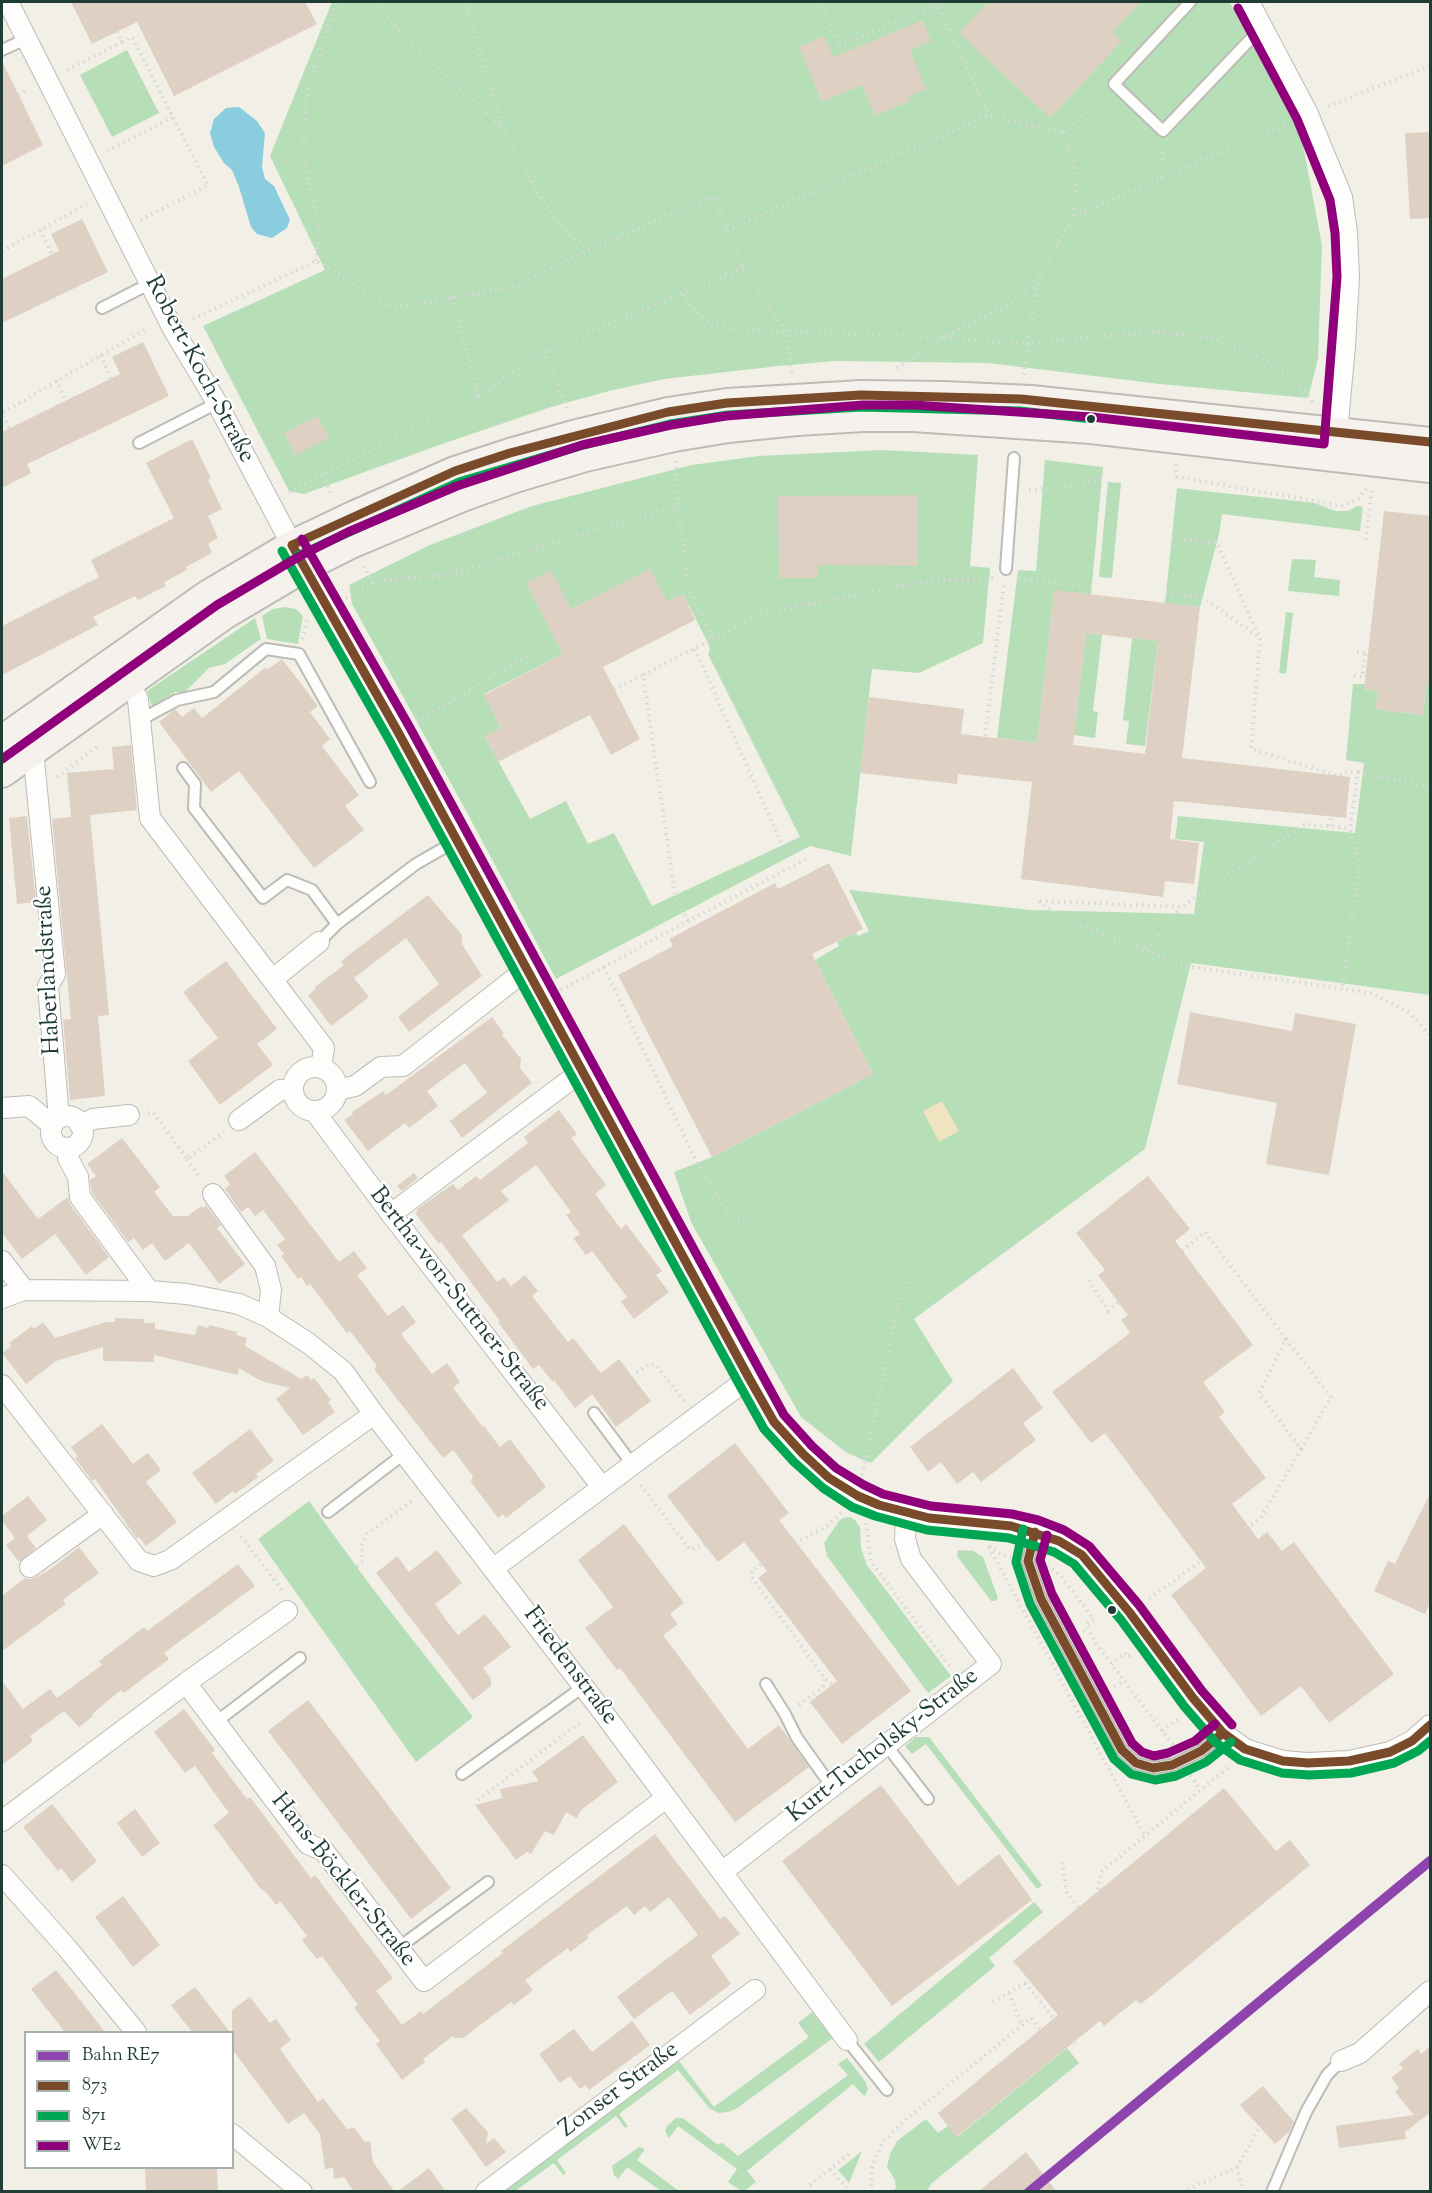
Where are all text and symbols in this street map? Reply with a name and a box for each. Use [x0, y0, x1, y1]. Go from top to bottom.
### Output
street label: Robert-Koch-Straße [137, 272, 259, 468]
unlabelled marker [1085, 413, 1097, 425]
street label: Haberlandstraße [31, 884, 69, 1056]
street label: Bertha-von-Suttner-Straße [362, 1182, 554, 1418]
street label: Friedenstraße [515, 1602, 623, 1732]
unlabelled marker [1106, 1604, 1118, 1616]
street label: Kurt-Tucholsky-Straße [783, 1663, 985, 1831]
street label: Hans-Böckler-Straße [263, 1788, 421, 1974]
legend [24, 2031, 234, 2169]
street label: Zonser Straße [555, 2037, 685, 2145]
text: Bahn RE7 [82, 2043, 160, 2069]
text: 873 [82, 2073, 107, 2099]
text: 871 [82, 2103, 106, 2129]
text: WE2 [82, 2133, 121, 2159]

